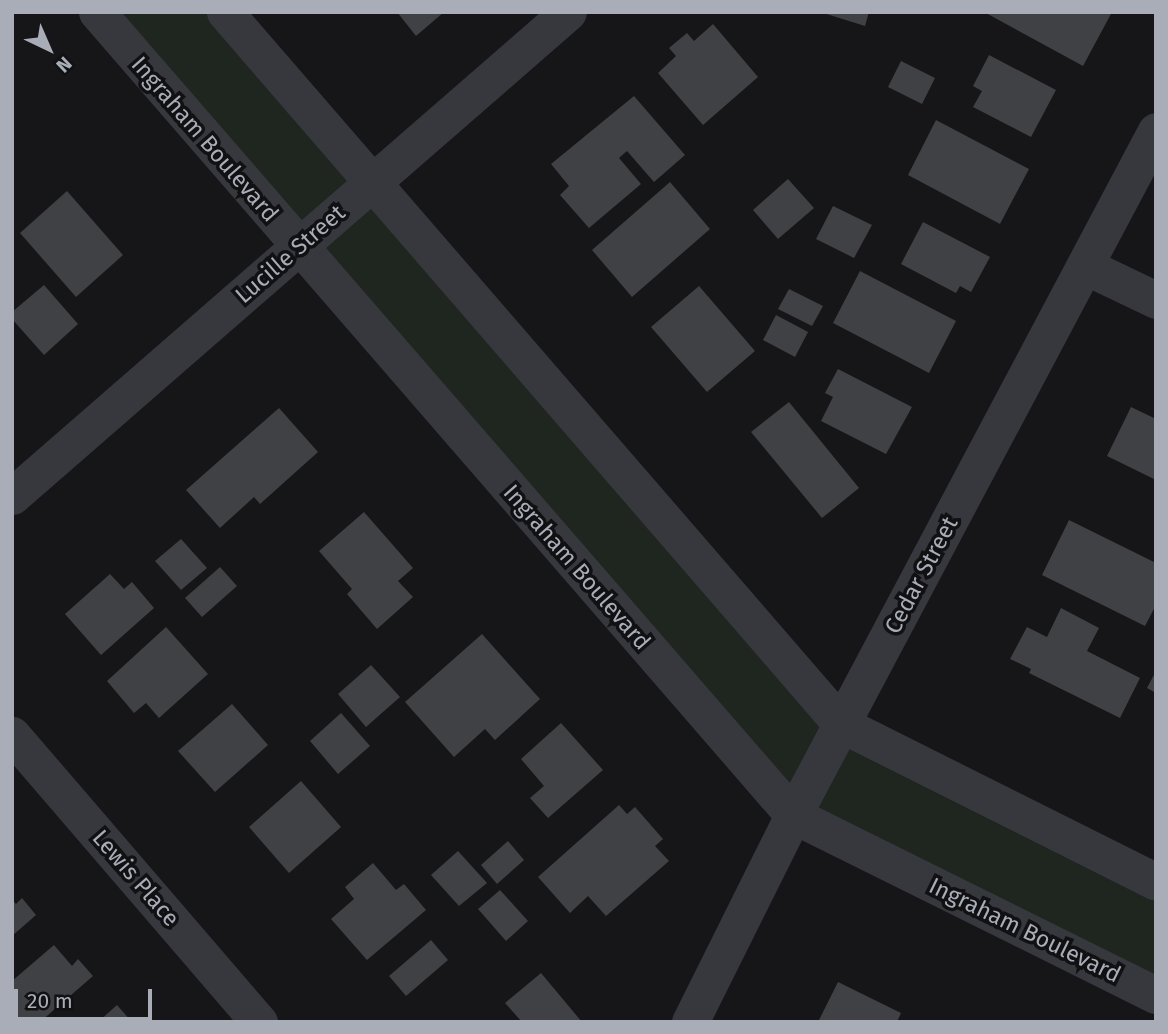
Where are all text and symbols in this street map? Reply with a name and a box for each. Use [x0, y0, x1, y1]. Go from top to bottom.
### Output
north arrow [14, 14, 84, 84]
street label: Ingraham Boulevard [126, 51, 284, 227]
text: N [51, 52, 76, 77]
street label: Lucille Street [229, 199, 351, 309]
street label: Ingraham Boulevard [498, 479, 656, 655]
street label: Cedar Street [879, 512, 963, 638]
street label: Lewis Place [87, 824, 185, 932]
street label: Ingraham Boulevard [925, 872, 1125, 988]
scale bar [18, 974, 156, 1018]
text: 20 m [27, 988, 73, 1014]

